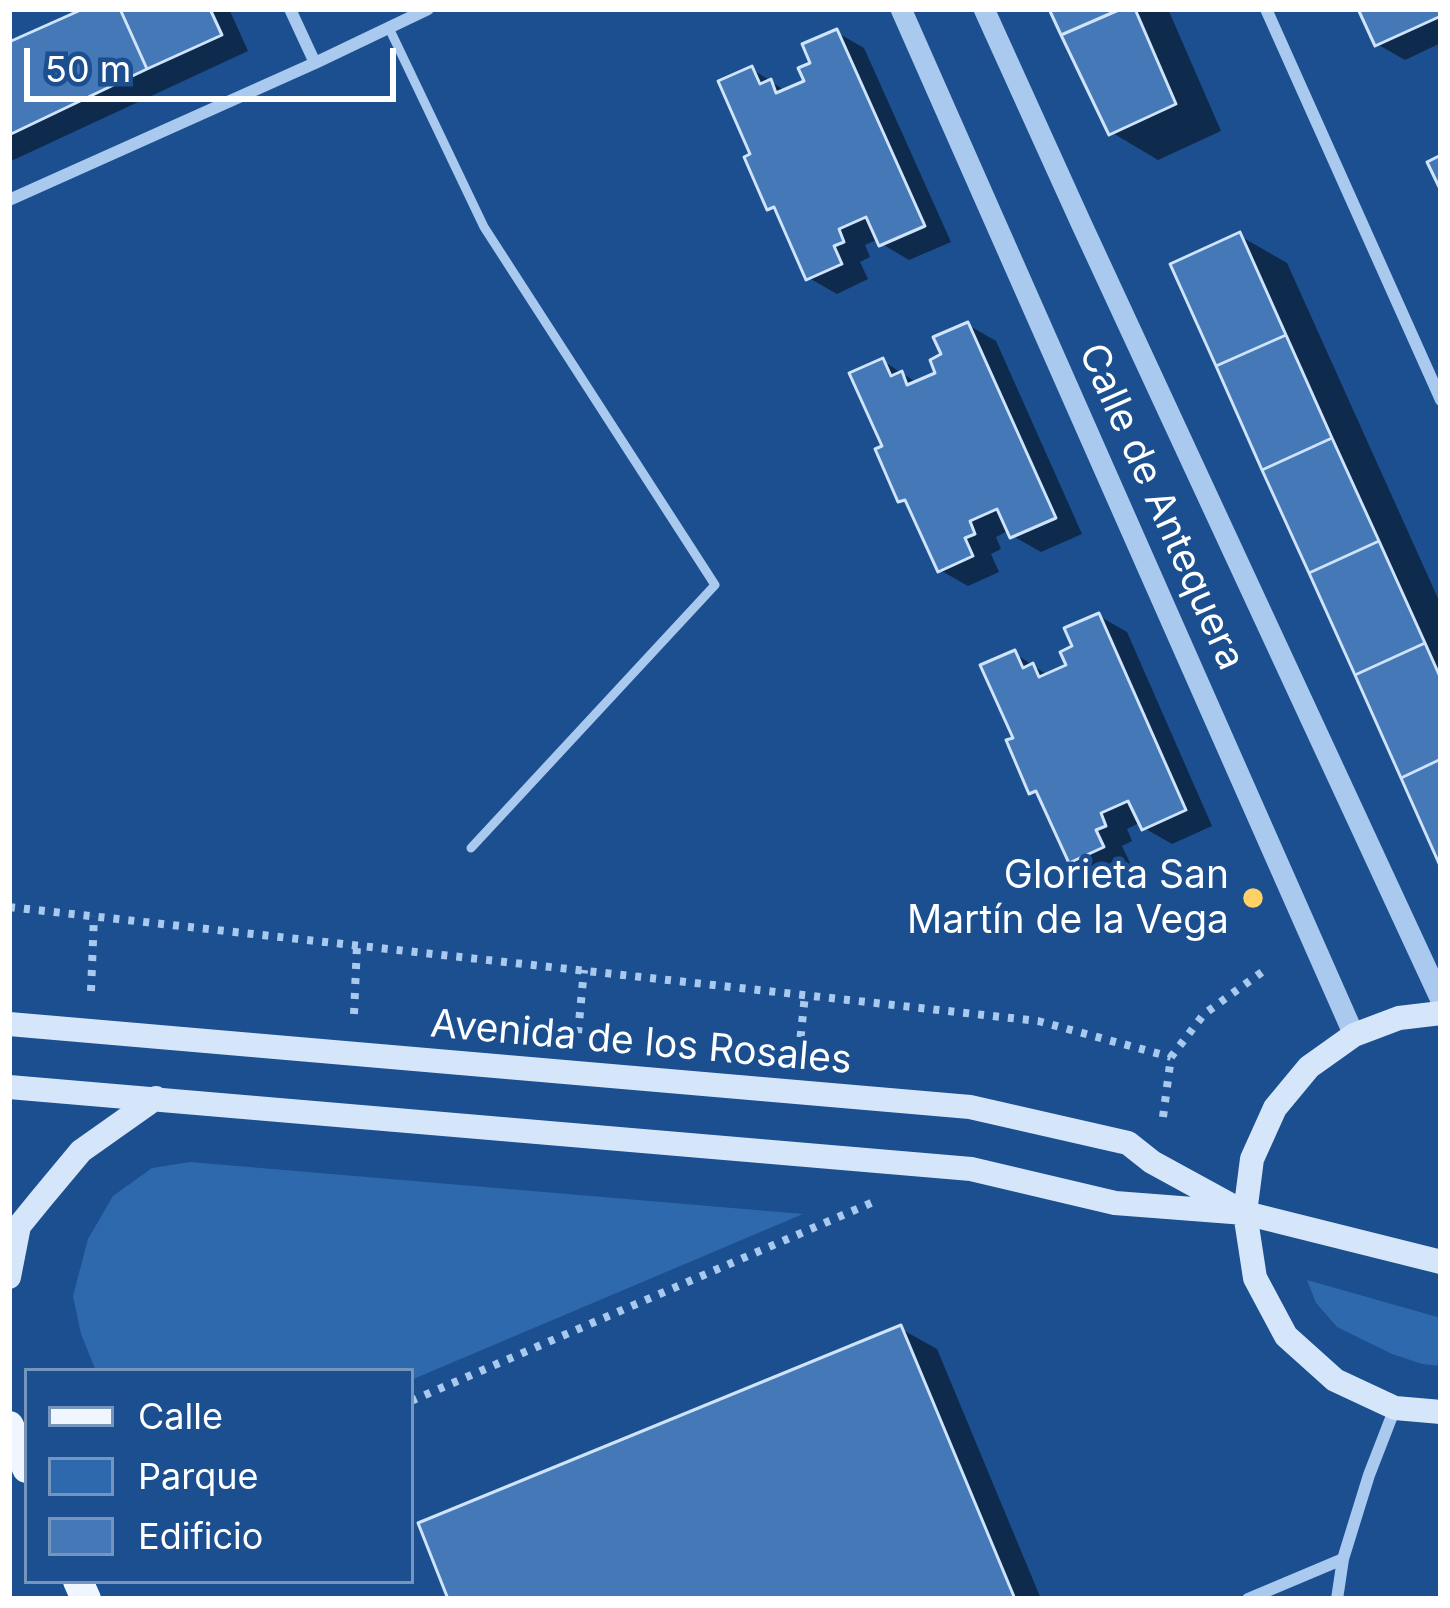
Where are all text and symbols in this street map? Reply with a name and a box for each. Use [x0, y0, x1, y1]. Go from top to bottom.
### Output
scale bar [30, 24, 402, 98]
text: 50 m [45, 47, 131, 91]
street label: Calle de Antequera [1068, 337, 1254, 677]
place label: Glorieta San Martín de la Vega [907, 853, 1229, 944]
marker: Glorieta San Martín de la Vega [1240, 885, 1266, 911]
street label: Avenida de los Rosales [429, 1001, 853, 1085]
legend [24, 1368, 414, 1584]
text: Calle [138, 1394, 223, 1438]
text: Parque [138, 1454, 258, 1498]
text: Edificio [138, 1514, 263, 1558]

